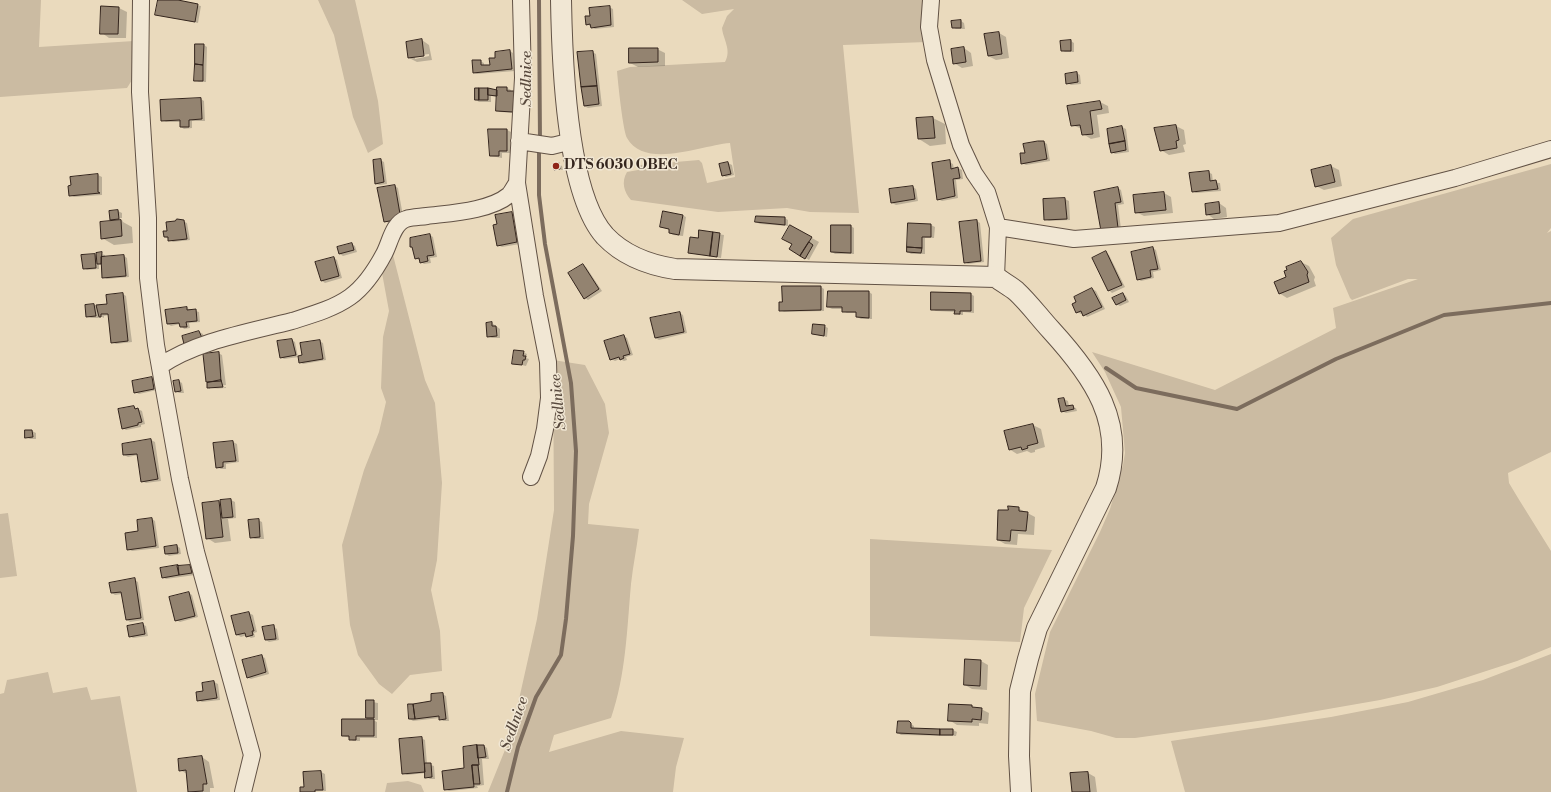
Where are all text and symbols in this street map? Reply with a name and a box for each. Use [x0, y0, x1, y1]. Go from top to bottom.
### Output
water label: Sedlnice [518, 51, 536, 107]
place label: DTS 6030 OBEC [564, 158, 677, 174]
marker: DTS 6030 OBEC [551, 161, 561, 171]
water label: Sedlnice [547, 373, 571, 431]
water label: Sedlnice [497, 695, 533, 753]

